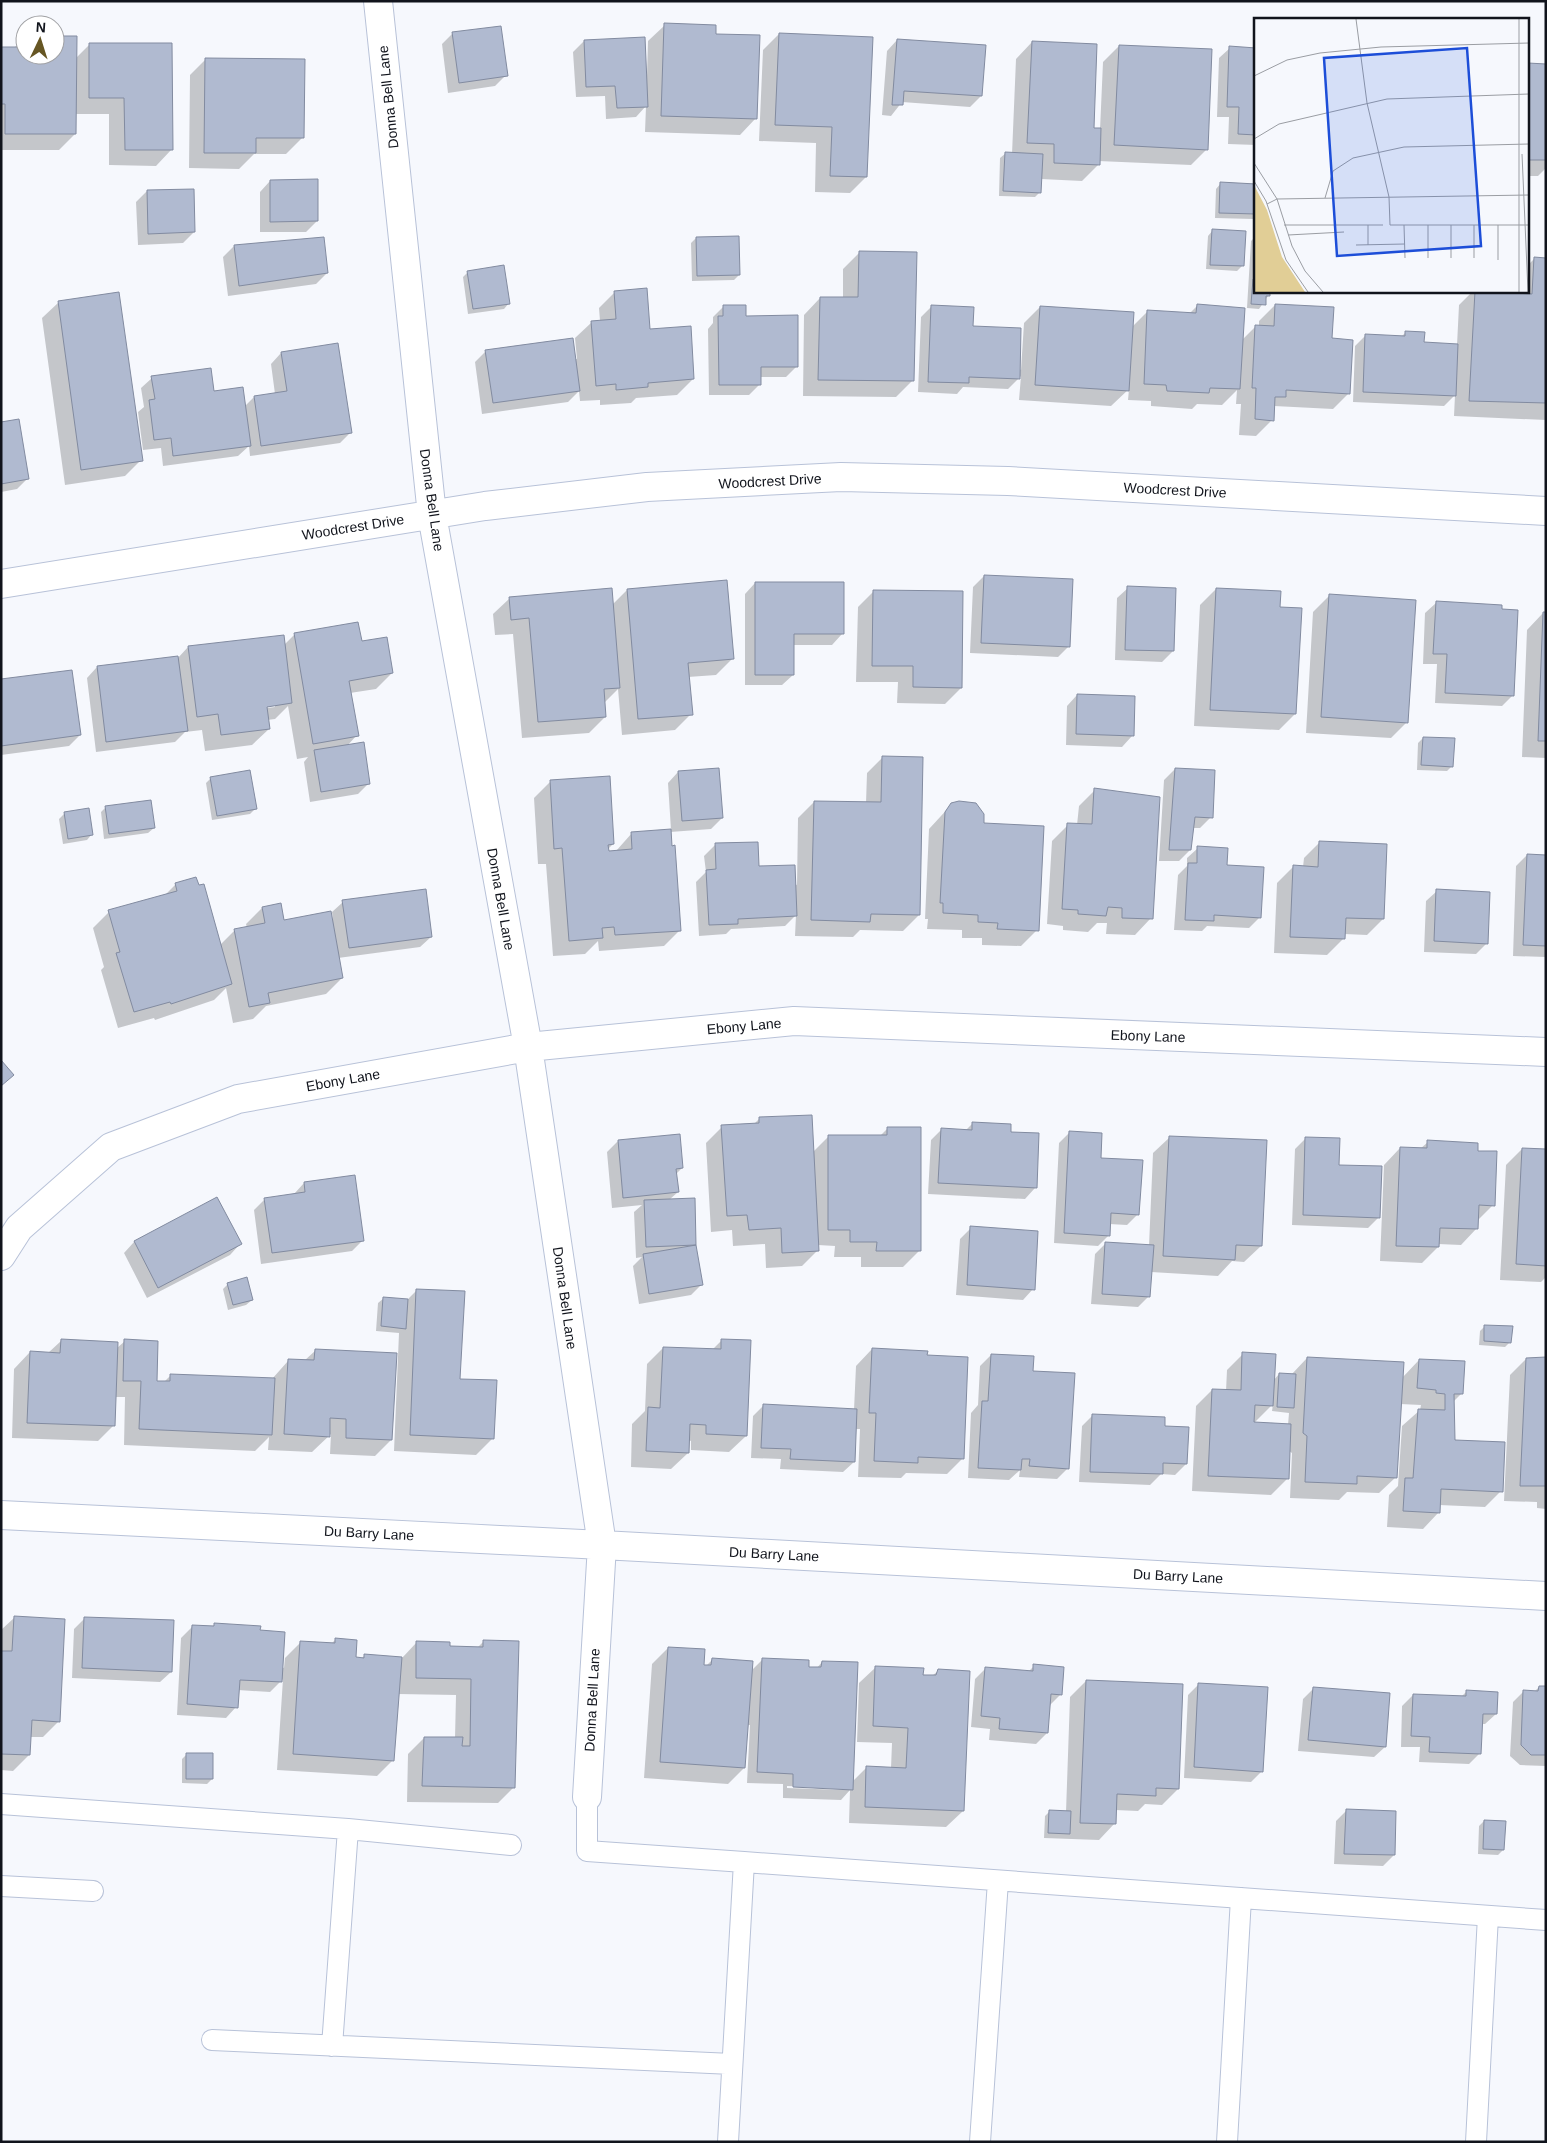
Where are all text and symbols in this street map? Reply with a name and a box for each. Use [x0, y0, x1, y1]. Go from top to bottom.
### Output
north arrow [15, 15, 65, 65]
inset map [1254, 18, 1530, 292]
text: N [35, 19, 47, 35]
street label: Donna Bell Lane [375, 44, 401, 149]
street label: Donna Bell Lane [417, 448, 447, 553]
street label: Woodcrest Drive [718, 470, 822, 492]
street label: Woodcrest Drive [1123, 479, 1227, 501]
street label: Woodcrest Drive [301, 511, 405, 543]
street label: Donna Bell Lane [484, 847, 518, 952]
street label: Ebony Lane [706, 1015, 782, 1037]
street label: Ebony Lane [1110, 1027, 1186, 1045]
street label: Ebony Lane [305, 1066, 381, 1094]
street label: Donna Bell Lane [550, 1246, 580, 1351]
street label: Du Barry Lane [324, 1523, 415, 1543]
street label: Du Barry Lane [729, 1544, 820, 1564]
street label: Du Barry Lane [1133, 1566, 1224, 1586]
street label: Donna Bell Lane [581, 1648, 603, 1752]

